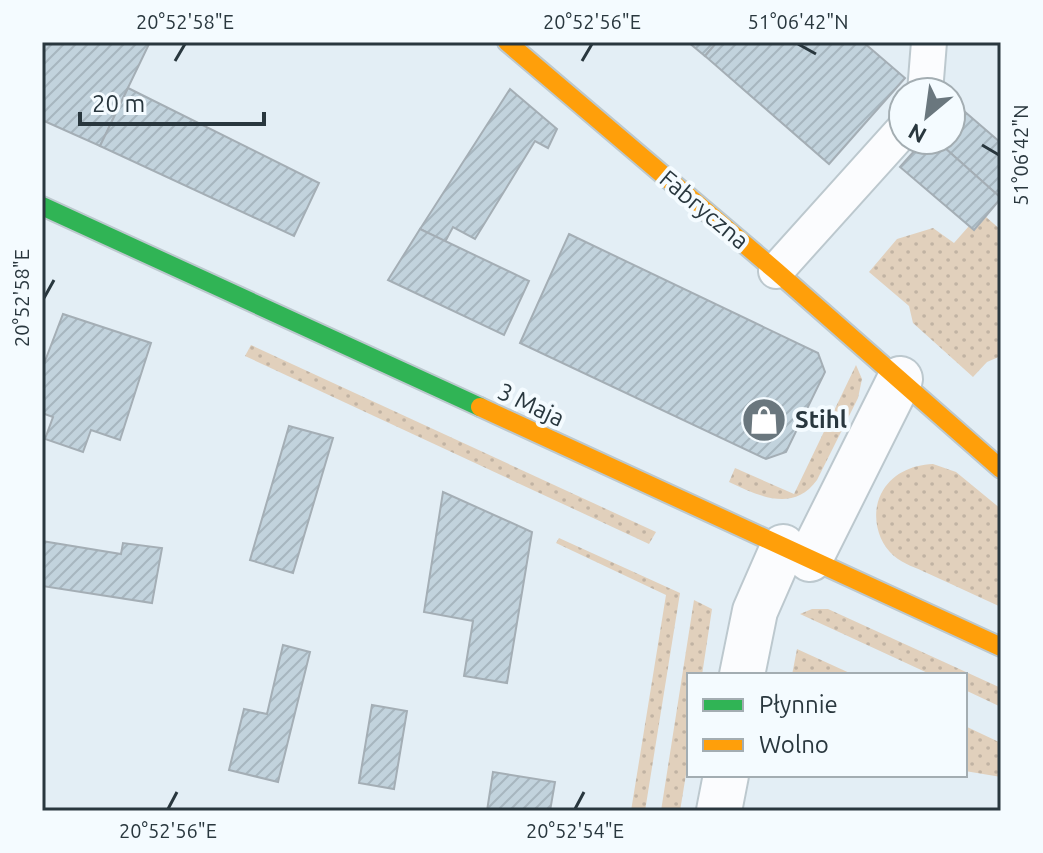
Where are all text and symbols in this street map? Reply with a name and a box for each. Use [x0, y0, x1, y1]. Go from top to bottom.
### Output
text: 20°52'58"E [136, 10, 234, 33]
text: 20°52'56"E [543, 10, 641, 33]
text: 51°06'42"N [747, 10, 849, 33]
scale bar [80, 76, 264, 126]
north arrow [887, 76, 967, 156]
text: 20 m [92, 90, 145, 117]
text: 51°06'42"N [1009, 104, 1032, 206]
text: N [904, 119, 930, 149]
street label: Fabryczna [654, 165, 754, 255]
text: 20°52'58"E [10, 249, 33, 347]
street label: 3 Maja [494, 377, 569, 432]
shop icon: Stihl [740, 396, 788, 444]
place label: Stihl [795, 406, 847, 433]
legend [687, 673, 967, 777]
text: Płynnie [759, 691, 838, 718]
text: Wolno [759, 731, 829, 758]
text: 20°52'56"E [119, 819, 217, 842]
text: 20°52'54"E [526, 819, 624, 842]

